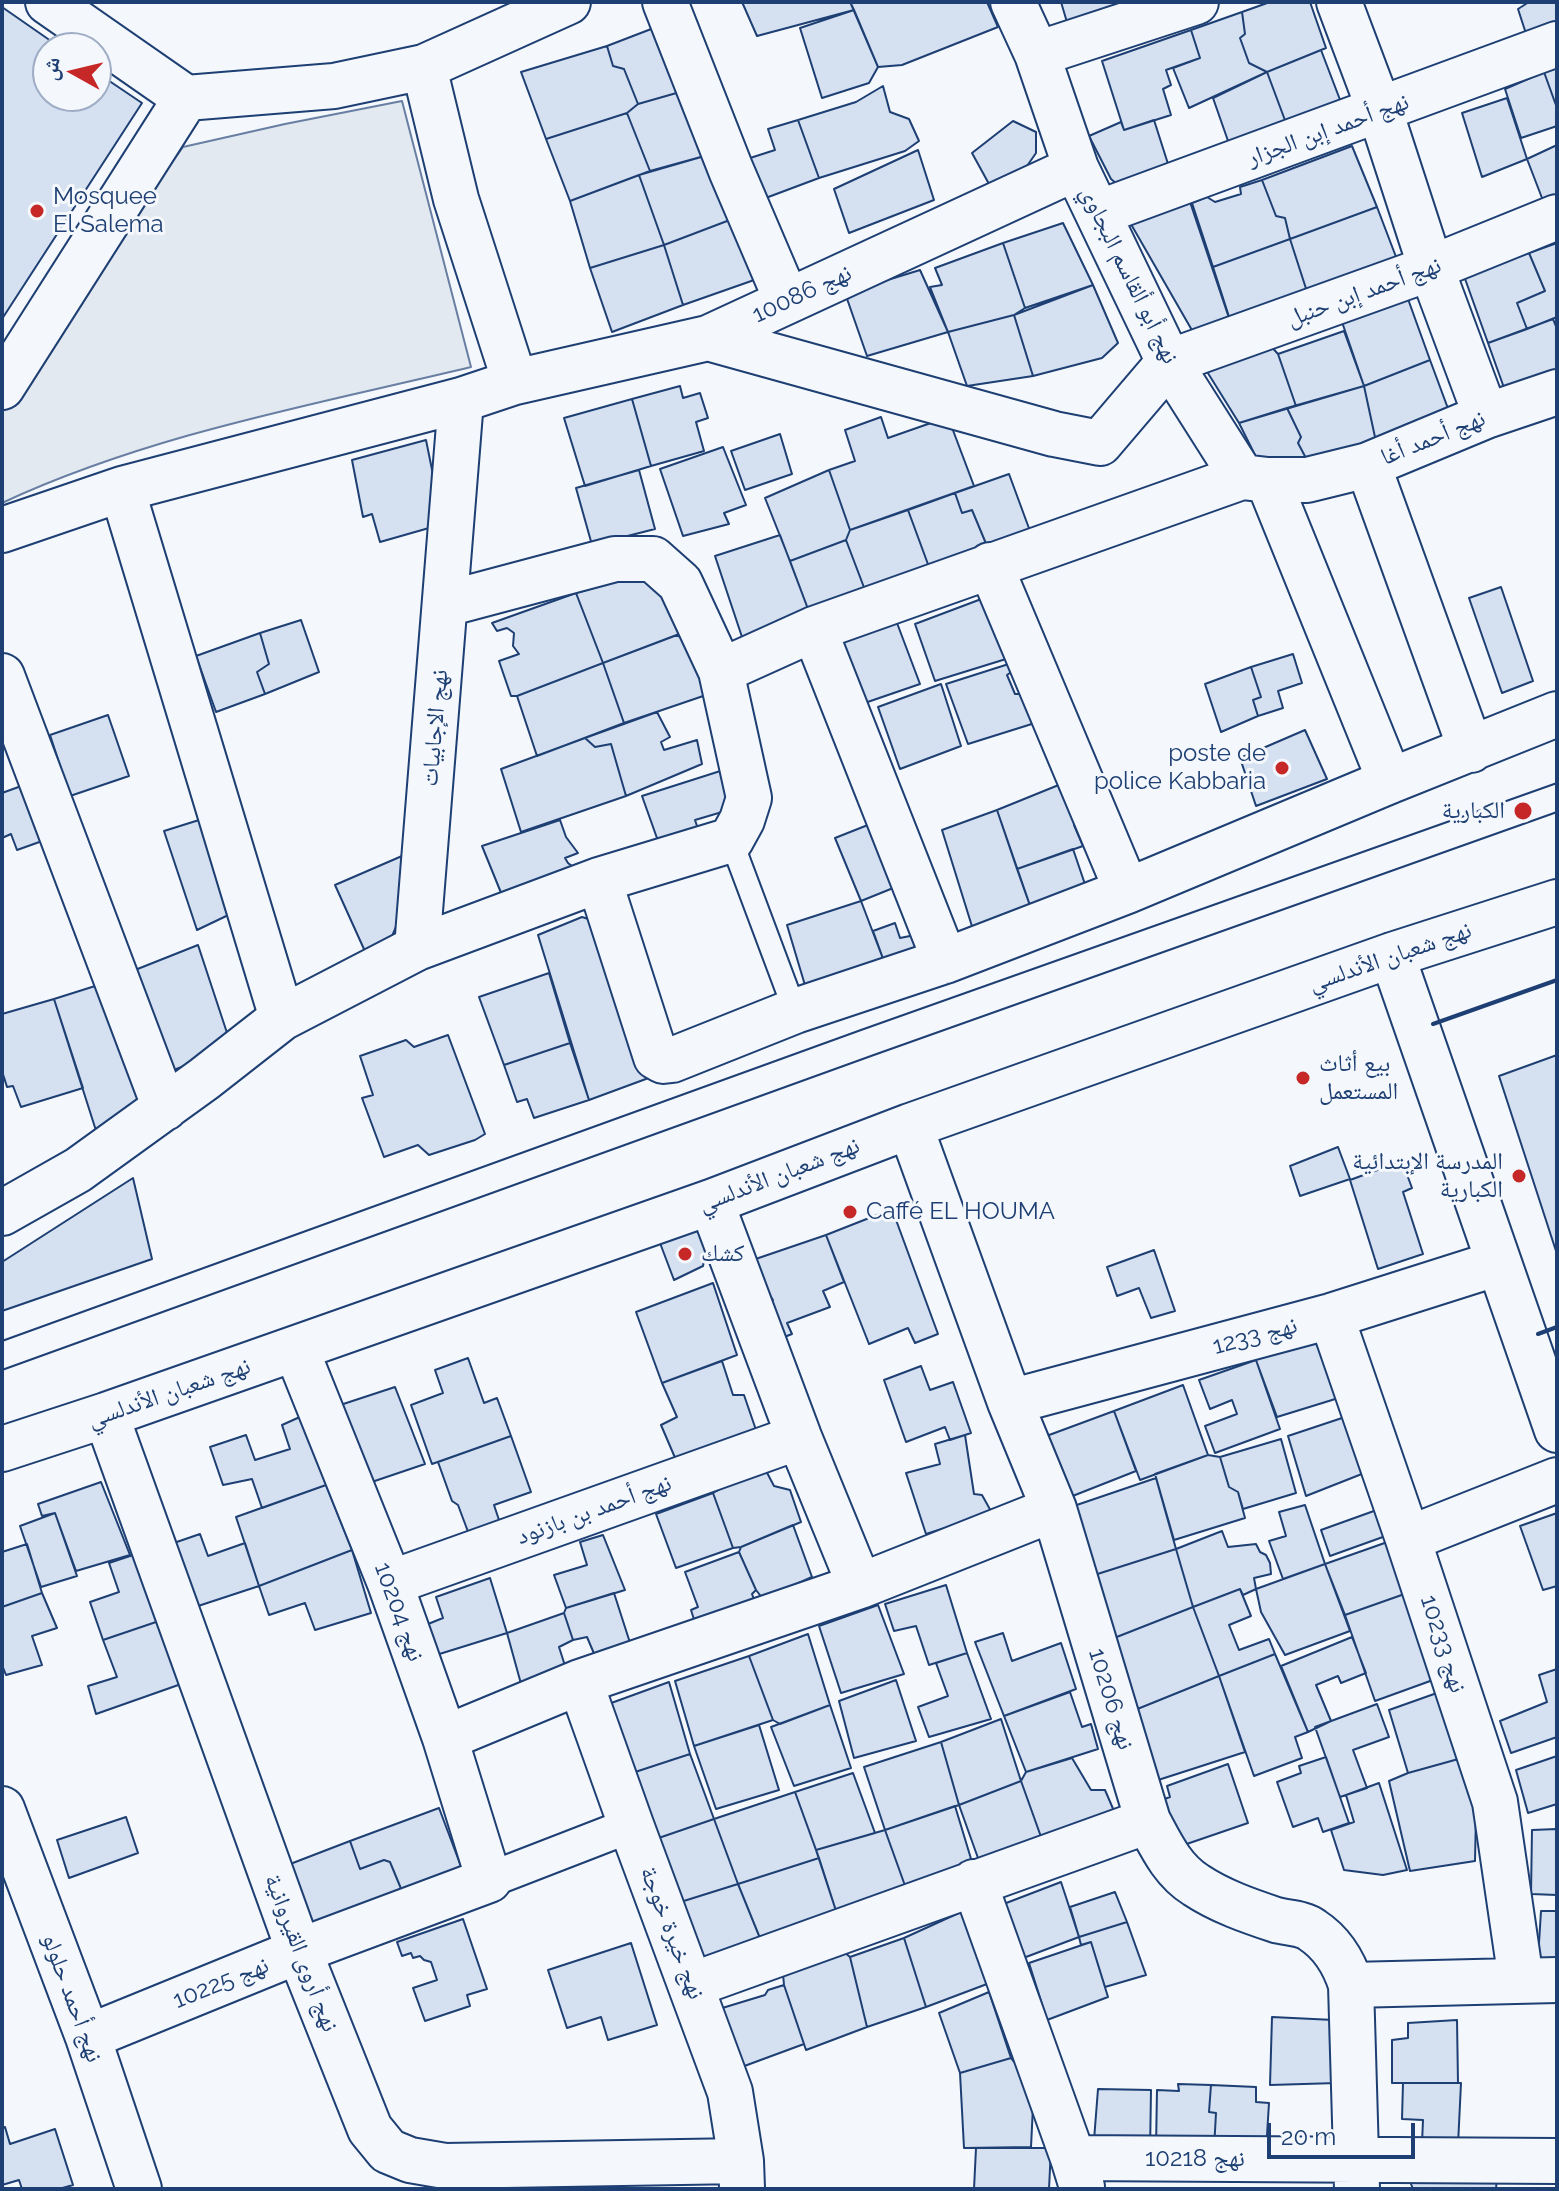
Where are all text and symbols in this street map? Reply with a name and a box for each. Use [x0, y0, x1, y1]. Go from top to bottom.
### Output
north arrow [32, 32, 112, 112]
text: ش [36, 56, 65, 82]
street label: نهج أحمد إبن الجزار [1243, 87, 1413, 173]
street label: نهج أبو ألقاسم البجاوي [1073, 181, 1185, 369]
place label: Mosquee El Salema [53, 183, 164, 239]
marker: Mosquee El Salema [28, 202, 46, 220]
street label: نهج أحمد إبن حنبل [1283, 251, 1445, 333]
street label: نهج 10086 [748, 259, 856, 329]
street label: نهج أحمد أغا [1377, 404, 1489, 472]
street label: نهج الإجابيات [416, 668, 454, 788]
place label: poste de police Kabbaria [1094, 740, 1266, 796]
marker: poste de police Kabbaria [1273, 759, 1291, 777]
place label: الكبارية [1442, 797, 1505, 825]
marker: الكبارية [1512, 800, 1534, 822]
street label: نهج شعبان الأندلسي [1305, 916, 1475, 998]
place label: بيع أثاث المستعمل [1319, 1050, 1398, 1106]
marker: بيع أثاث المستعمل [1294, 1069, 1312, 1087]
street label: نهج شعبان الأندلسي [694, 1131, 864, 1219]
place label: المدرسة الإبتدائية الكبارية [1352, 1148, 1503, 1204]
marker: المدرسة الإبتدائية الكبارية [1510, 1167, 1528, 1185]
place label: Caffé EL HOUMA [866, 1198, 1055, 1226]
marker: Caffé EL HOUMA [841, 1203, 859, 1221]
place label: كشك [701, 1240, 745, 1268]
marker: كشك [676, 1245, 694, 1263]
street label: نهج 1233 [1210, 1311, 1300, 1361]
street label: نهج شعبان الأندلسي [84, 1352, 254, 1434]
street label: نهج أحمد بن بازنود [513, 1469, 675, 1551]
street label: نهج 10204 [368, 1559, 430, 1665]
street label: نهج 10233 [1414, 1592, 1472, 1696]
street label: نهج 10206 [1082, 1645, 1140, 1753]
street label: نهج خيرة خوجة [633, 1863, 711, 2003]
street label: نهج أروى القيروانية [258, 1870, 344, 2036]
street label: نهج أحمد حلولو [35, 1930, 109, 2066]
street label: نهج 10225 [169, 1951, 273, 2015]
scale bar [1271, 2107, 1419, 2157]
text: 20 m [1281, 2122, 1336, 2151]
street label: نهج 10218 [1145, 2145, 1245, 2173]

